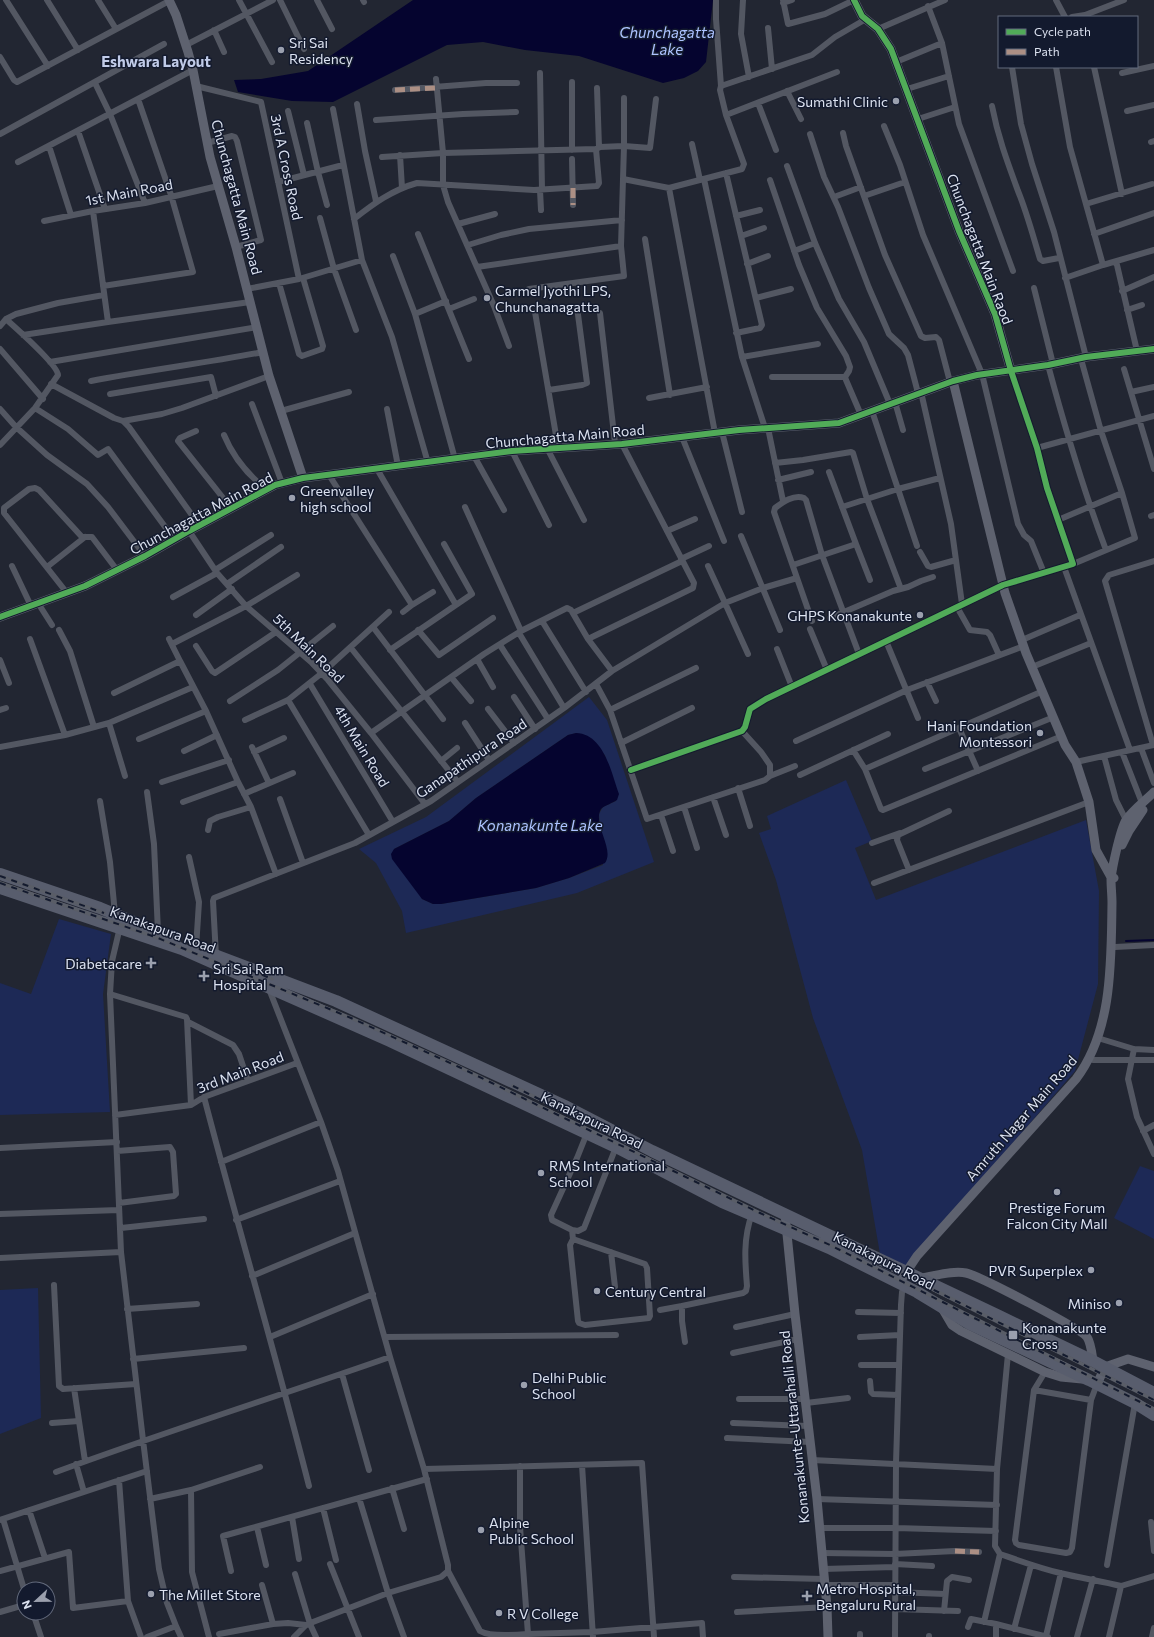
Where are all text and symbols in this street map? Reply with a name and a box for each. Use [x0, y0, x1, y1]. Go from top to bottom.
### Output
legend [998, 16, 1138, 68]
water label: Chunchagatta Lake [619, 23, 715, 58]
text: Cycle path [1034, 24, 1091, 38]
place label: Sri Sai Residency [289, 34, 353, 67]
text: Path [1034, 44, 1060, 58]
marker: Sri Sai Residency [276, 45, 286, 55]
district label: Eshwara Layout [101, 52, 211, 70]
place label: Sumathi Clinic [797, 93, 888, 110]
marker: Sumathi Clinic [891, 96, 901, 106]
street label: 3rd A Cross Road [267, 113, 307, 221]
street label: Chunchagatta Main Road [208, 118, 266, 276]
street label: Chunchagatta Main Raod [943, 171, 1017, 327]
street label: 1st Main Road [84, 175, 174, 209]
place label: Carmel Jyothi LPS, Chunchanagatta [495, 282, 611, 315]
marker: Carmel Jyothi LPS, Chunchanagatta [482, 293, 492, 303]
street label: Chunchagatta Main Road [485, 421, 645, 451]
street label: Chunchagatta Main Road [127, 468, 275, 558]
place label: Greenvalley high school [300, 482, 374, 515]
marker: Greenvalley high school [287, 493, 297, 503]
place label: GHPS Konanakunte [787, 607, 912, 624]
street label: 5th Main Road [270, 610, 348, 686]
marker: GHPS Konanakunte [915, 610, 925, 620]
street label: 4th Main Road [331, 702, 393, 790]
street label: Ganapathipura Road [412, 715, 530, 801]
place label: Hani Foundation Montessori [927, 717, 1032, 750]
marker: Hani Foundation Montessori [1035, 728, 1045, 738]
water label: Konanakunte Lake [477, 816, 603, 834]
street label: Kanakapura Road [108, 902, 218, 956]
place label: Diabetacare [65, 955, 142, 972]
marker: Diabetacare [145, 957, 157, 969]
place label: Sri Sai Ram Hospital [213, 960, 284, 993]
marker: Sri Sai Ram Hospital [198, 970, 210, 982]
street label: 3rd Main Road [194, 1048, 286, 1096]
street label: Amruth Nagar Main Road [962, 1052, 1080, 1184]
street label: Kanakapura Road [538, 1088, 646, 1152]
place label: RMS International School [549, 1157, 665, 1190]
marker: RMS International School [536, 1168, 546, 1178]
marker: Prestige Forum Falcon City Mall [1052, 1187, 1062, 1197]
place label: Prestige Forum Falcon City Mall [1006, 1199, 1108, 1232]
street label: Kanakapura Road [831, 1227, 937, 1293]
place label: PVR Superplex [989, 1262, 1084, 1279]
marker: PVR Superplex [1086, 1265, 1096, 1275]
place label: Century Central [605, 1283, 706, 1300]
marker: Century Central [592, 1286, 602, 1296]
place label: Miniso [1068, 1295, 1111, 1312]
marker: Miniso [1114, 1298, 1124, 1308]
place label: Konanakunte Cross [1022, 1319, 1106, 1352]
marker: Konanakunte Cross [1007, 1329, 1019, 1341]
street label: Konanakunte-Uttarahalli Road [775, 1330, 813, 1524]
place label: Delhi Public School [532, 1369, 607, 1402]
marker: Delhi Public School [519, 1380, 529, 1390]
place label: Alpine Public School [489, 1514, 574, 1547]
marker: Alpine Public School [476, 1525, 486, 1535]
place label: Metro Hospital, Bengaluru Rural [816, 1580, 916, 1613]
north arrow [16, 1581, 56, 1621]
place label: The Millet Store [159, 1586, 261, 1603]
marker: The Millet Store [146, 1589, 156, 1599]
marker: Metro Hospital, Bengaluru Rural [801, 1590, 813, 1602]
text: N [19, 1599, 34, 1611]
place label: R V College [507, 1605, 579, 1622]
marker: R V College [494, 1608, 504, 1618]

